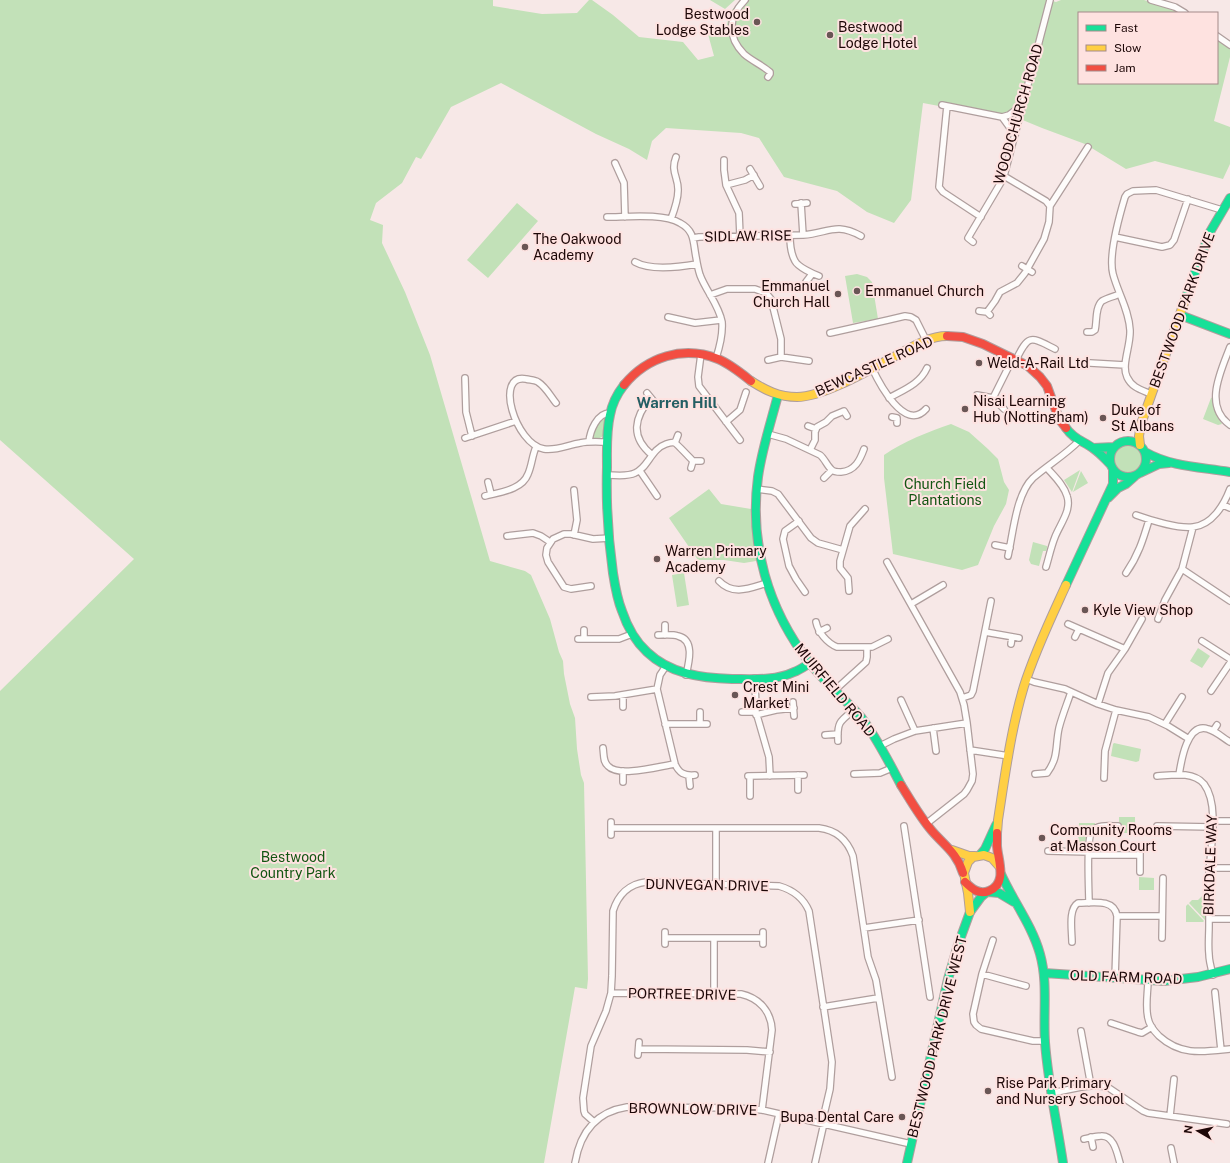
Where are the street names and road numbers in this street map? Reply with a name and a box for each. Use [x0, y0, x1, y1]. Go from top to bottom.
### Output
street label: WOODCHURCH ROAD [990, 42, 1046, 186]
street label: SIDLAW RISE [704, 227, 792, 245]
street label: BESTWOOD PARK DRIVE [1146, 230, 1218, 390]
street label: BEWCASTLE ROAD [813, 333, 935, 399]
street label: MUIRFIELD ROAD [791, 640, 879, 740]
street label: BIRKDALE WAY [1200, 814, 1220, 916]
street label: DUNVEGAN DRIVE [645, 876, 769, 894]
street label: BESTWOOD PARK DRIVE WEST [904, 935, 970, 1139]
street label: OLD FARM ROAD [1069, 967, 1183, 987]
street label: PORTREE DRIVE [628, 985, 736, 1003]
street label: BROWNLOW DRIVE [629, 1100, 757, 1118]

